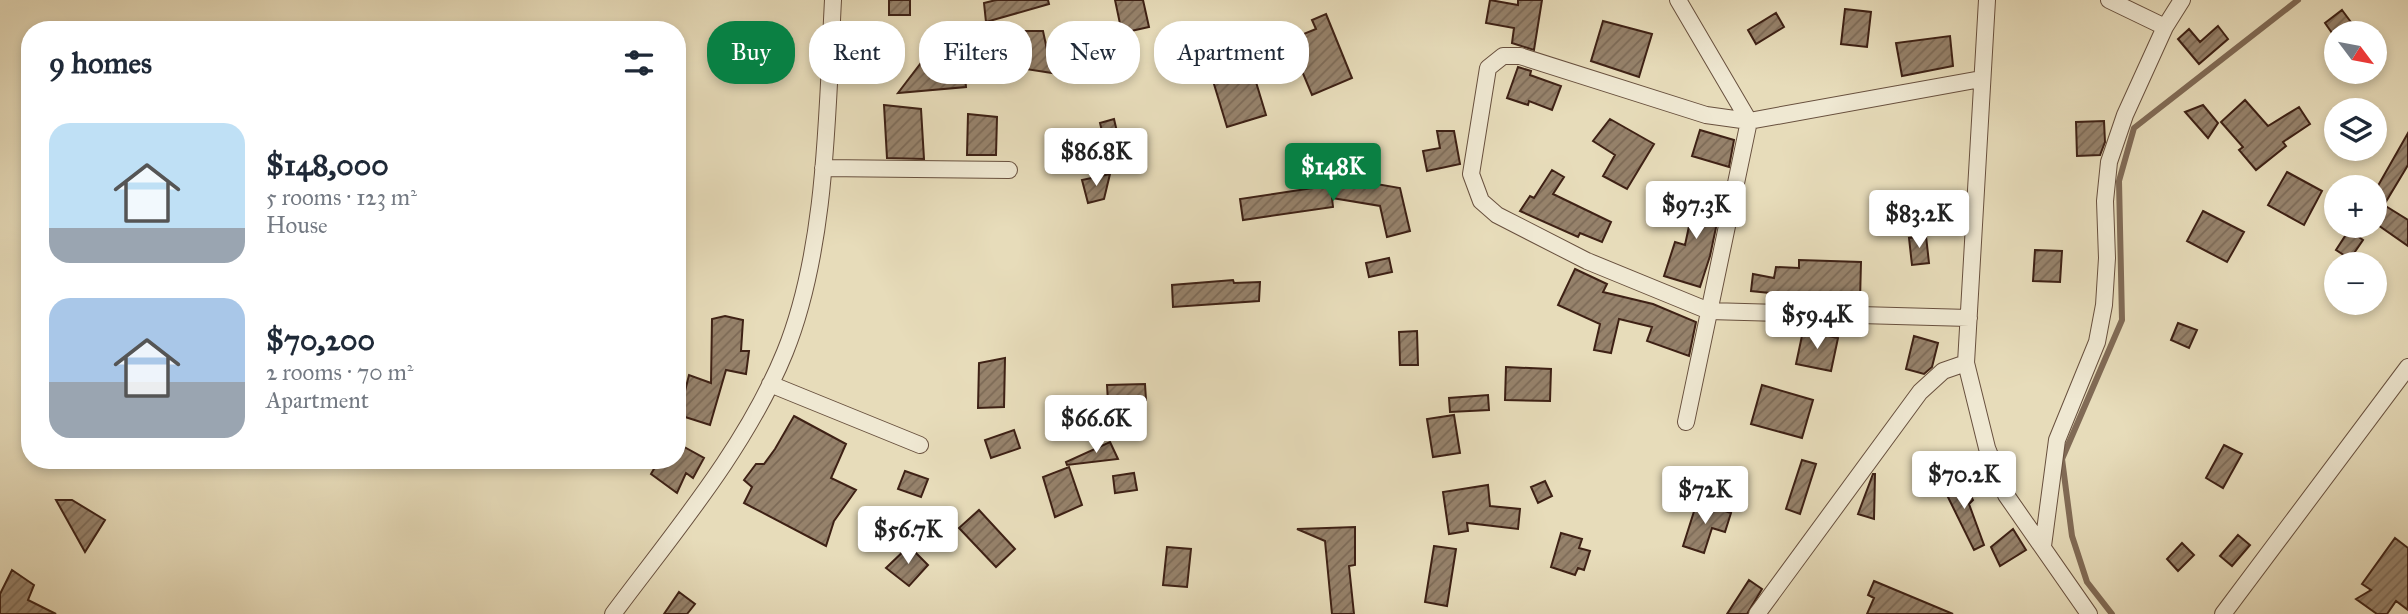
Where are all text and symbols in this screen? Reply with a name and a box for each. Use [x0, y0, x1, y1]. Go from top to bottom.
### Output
chip: Buy [707, 21, 795, 84]
chip: Rent [809, 21, 905, 84]
chip: Filters [919, 21, 1032, 84]
chip: New [1046, 21, 1140, 84]
chip: Apartment [1154, 21, 1309, 84]
north arrow [2324, 21, 2387, 84]
map controls [2324, 21, 2387, 315]
icon: filters [620, 44, 658, 82]
text: 9 homes [49, 45, 152, 81]
button: layers [2324, 98, 2387, 161]
pin: $86.8K [1039, 128, 1153, 188]
text: $86.8K [1060, 137, 1132, 165]
pin: $148K [1284, 144, 1382, 203]
text: $148,000 [266, 147, 389, 183]
icon: home [105, 151, 189, 235]
text: $148K [1301, 152, 1365, 180]
button: + [2324, 175, 2387, 238]
pin: $97.3K [1639, 182, 1753, 241]
text: 5 rooms · 123 m² [266, 183, 417, 211]
text: $97.3K [1662, 190, 1730, 218]
pin: $83.2K [1862, 190, 1976, 250]
text: $83.2K [1885, 199, 1953, 227]
text: House [266, 211, 328, 239]
button: − [2324, 252, 2387, 315]
pin: $59.4K [1760, 292, 1874, 351]
text: $59.4K [1782, 300, 1852, 328]
text: $70,200 [266, 322, 375, 358]
icon: home [105, 326, 189, 410]
text: 2 rooms · 70 m² [266, 358, 414, 386]
text: Apartment [266, 386, 369, 414]
pin: $66.6K [1039, 396, 1153, 455]
text: $66.6K [1061, 404, 1131, 432]
pin: $70.2K [1907, 452, 2021, 511]
text: $70.2K [1928, 460, 2000, 488]
pin: $72K [1664, 466, 1746, 526]
text: $72K [1678, 475, 1732, 503]
pin: $56.7K [851, 506, 965, 566]
text: $56.7K [874, 515, 942, 543]

